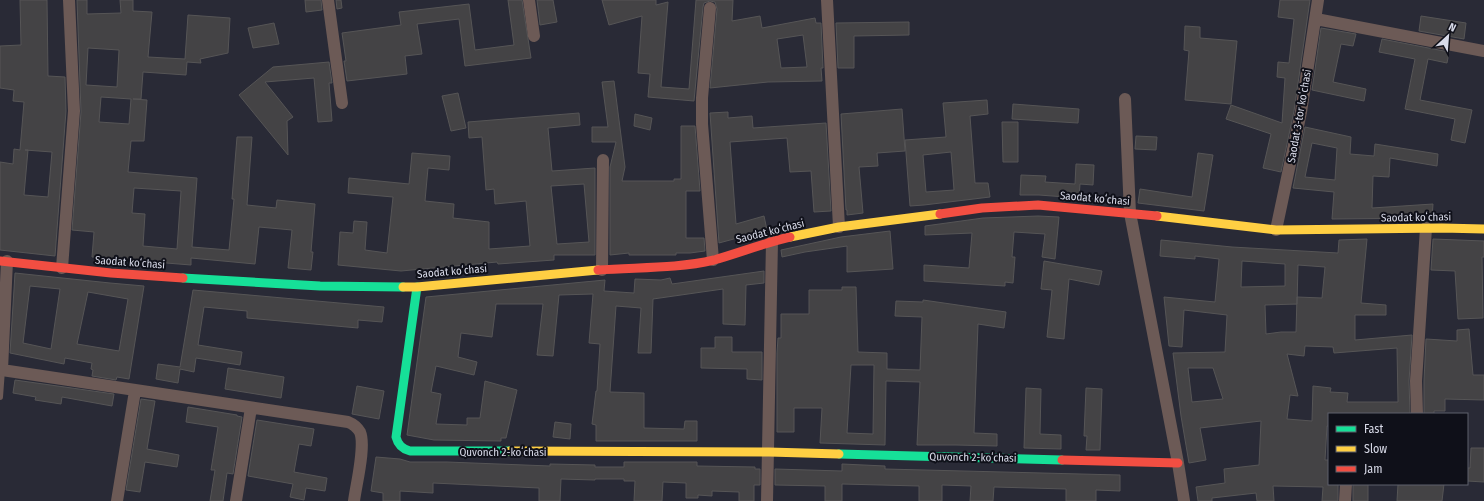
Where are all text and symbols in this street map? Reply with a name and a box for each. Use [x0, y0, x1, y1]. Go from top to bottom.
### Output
north arrow [1428, 16, 1468, 56]
text: N [1446, 20, 1458, 35]
street label: Saodat 3-tor koʻchasi [1285, 68, 1314, 164]
street label: Saodat koʻchasi [1059, 189, 1131, 208]
street label: Saodat koʻchasi [1381, 210, 1451, 225]
street label: Saodat koʻchasi [734, 217, 806, 246]
street label: Saodat koʻchasi [94, 254, 166, 271]
street label: Saodat koʻchasi [416, 262, 488, 281]
legend [1328, 413, 1468, 485]
text: Fast [1364, 422, 1383, 436]
text: Slow [1364, 442, 1387, 456]
street label: Quvonch 2-koʻchasi [459, 446, 547, 459]
street label: Quvonch 2-koʻchasi [929, 450, 1017, 465]
text: Jam [1364, 462, 1382, 476]

